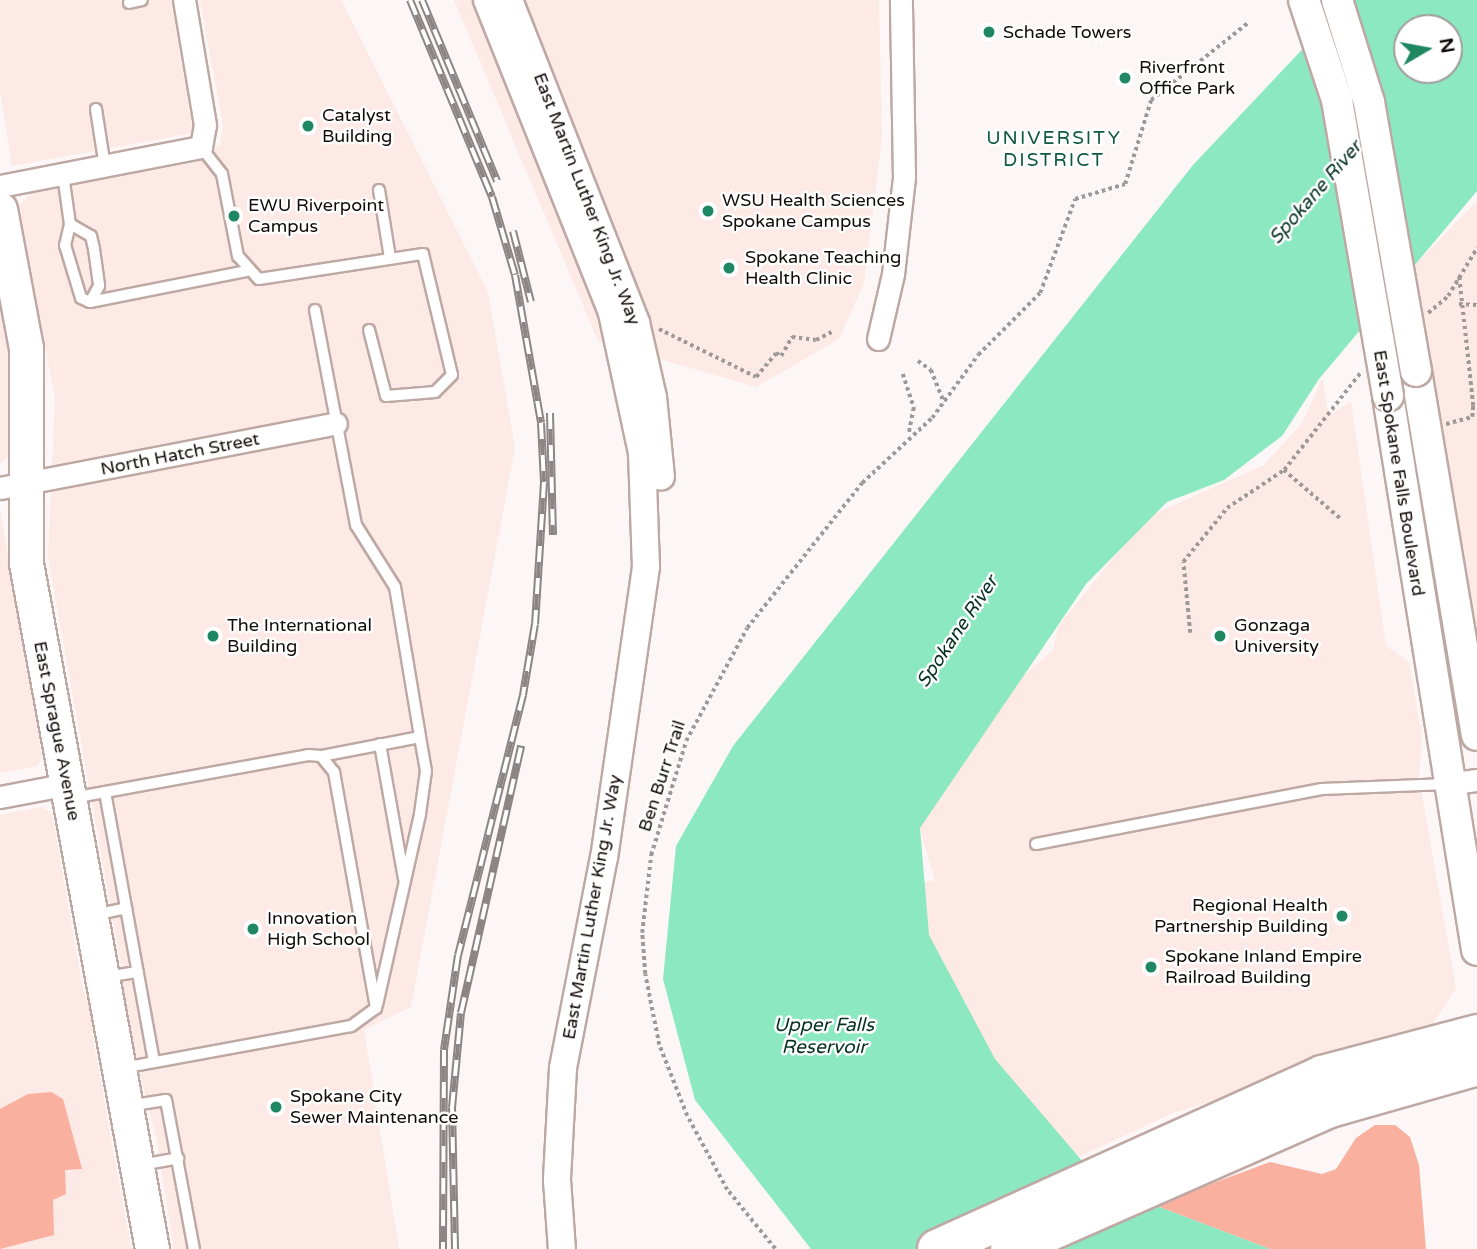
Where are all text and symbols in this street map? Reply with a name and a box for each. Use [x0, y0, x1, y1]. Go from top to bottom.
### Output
north arrow [1393, 14, 1463, 84]
place label: Schade Towers [1003, 21, 1131, 43]
marker: Schade Towers [981, 24, 997, 40]
text: N [1435, 36, 1459, 55]
place label: Riverfront Office Park [1139, 57, 1235, 100]
street label: East Martin Luther King Jr. Way [529, 70, 645, 328]
marker: Riverfront Office Park [1117, 70, 1133, 86]
place label: Catalyst Building [322, 105, 392, 148]
marker: Catalyst Building [300, 118, 316, 134]
district label: UNIVERSITY DISTRICT [987, 128, 1121, 172]
water label: Spokane River [1265, 137, 1367, 249]
place label: WSU Health Sciences Spokane Campus [722, 190, 905, 232]
place label: EWU Riverpoint Campus [248, 195, 384, 238]
marker: WSU Health Sciences Spokane Campus [700, 203, 716, 219]
marker: EWU Riverpoint Campus [226, 208, 242, 224]
place label: Spokane Teaching Health Clinic [745, 247, 901, 290]
marker: Spokane Teaching Health Clinic [719, 258, 739, 278]
street label: East Spokane Falls Boulevard [1369, 348, 1429, 598]
street label: North Hatch Street [99, 428, 261, 480]
water label: Spokane River [912, 572, 1004, 692]
place label: The International Building [227, 615, 372, 658]
place label: Gonzaga University [1234, 615, 1319, 658]
marker: The International Building [205, 628, 221, 644]
marker: Gonzaga University [1212, 628, 1228, 644]
street label: East Sprague Avenue [29, 639, 85, 823]
street label: Ben Burr Trail [634, 718, 690, 834]
street label: East Martin Luther King Jr. Way [558, 773, 626, 1041]
place label: Regional Health Partnership Building [1154, 895, 1328, 937]
place label: Innovation High School [267, 908, 370, 950]
marker: Regional Health Partnership Building [1334, 908, 1350, 924]
marker: Innovation High School [245, 921, 261, 937]
place label: Spokane Inland Empire Railroad Building [1165, 946, 1362, 988]
marker: Spokane Inland Empire Railroad Building [1143, 959, 1159, 975]
water label: Upper Falls Reservoir [774, 1015, 874, 1059]
place label: Spokane City Sewer Maintenance [290, 1086, 458, 1128]
marker: Spokane City Sewer Maintenance [268, 1099, 284, 1115]

